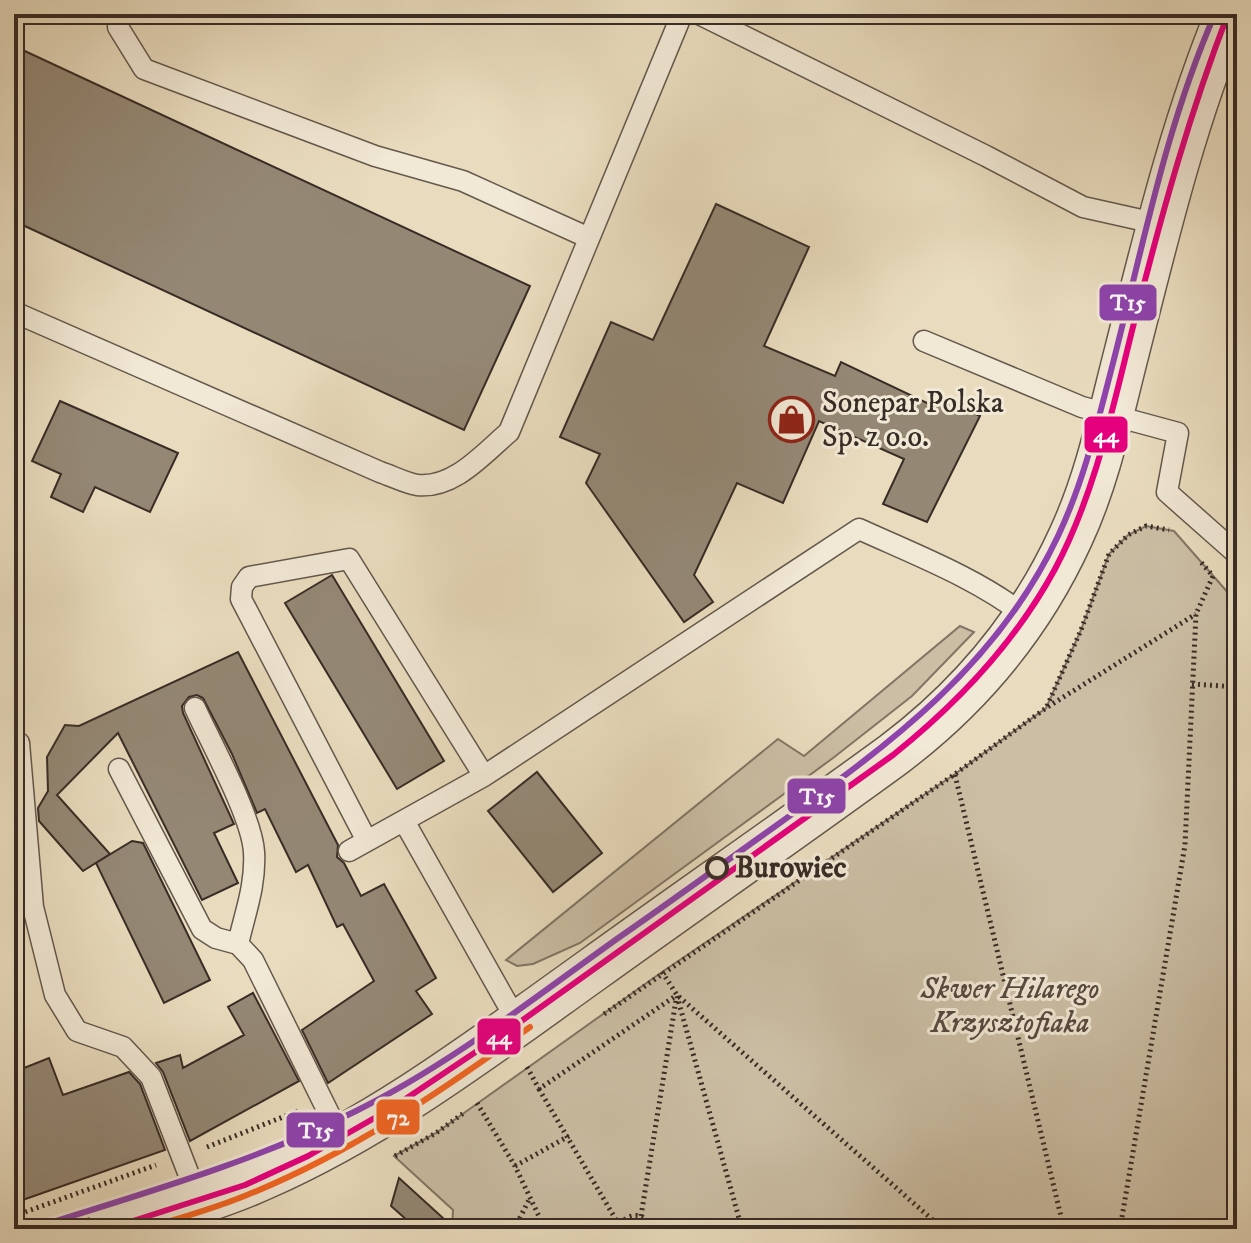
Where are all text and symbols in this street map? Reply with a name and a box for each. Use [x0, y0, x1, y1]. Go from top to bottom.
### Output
line badge: T15 [1098, 283, 1158, 322]
text: T15 [1109, 290, 1146, 317]
place label: Sonepar Polska Sp. z o.o. [822, 385, 1004, 456]
shop icon: Sonepar Polska Sp. z o.o. [767, 396, 815, 444]
line badge: 44 [1083, 415, 1129, 454]
text: 44 [1093, 422, 1120, 449]
line badge: T15 [786, 777, 847, 815]
text: T15 [798, 784, 835, 811]
place label: Burowiec [735, 850, 847, 887]
marker: Burowiec [706, 857, 728, 879]
park label: Skwer Hilarego Krzysztofiaka [919, 971, 1100, 1042]
line badge: 44 [476, 1017, 522, 1056]
text: 44 [486, 1024, 513, 1051]
line badge: 72 [375, 1098, 421, 1136]
text: 72 [387, 1105, 410, 1132]
line badge: T15 [285, 1111, 346, 1149]
text: T15 [297, 1118, 334, 1145]

